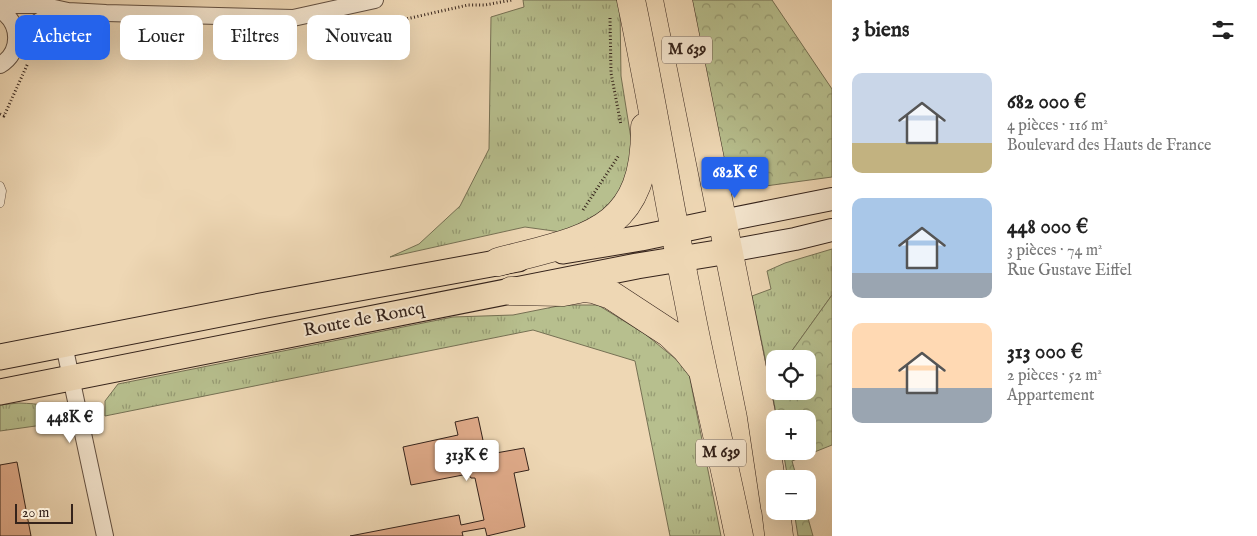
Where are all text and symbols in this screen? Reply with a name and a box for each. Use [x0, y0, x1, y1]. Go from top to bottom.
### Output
chip: Acheter [15, 15, 110, 60]
chip: Louer [120, 15, 203, 60]
chip: Filtres [213, 15, 297, 60]
chip: Nouveau [307, 15, 410, 60]
icon: filters [1209, 16, 1237, 44]
text: 3 biens [852, 17, 909, 44]
road number: M 639 [662, 36, 712, 64]
text: 682 000 € [1007, 89, 1086, 116]
icon: home [892, 93, 952, 153]
text: 4 pièces · 116 m² [1007, 116, 1108, 136]
text: Boulevard des Hauts de France [1007, 136, 1211, 156]
pin: 682K € [694, 156, 776, 199]
text: 682K € [713, 163, 757, 183]
text: 448 000 € [1007, 214, 1088, 241]
icon: home [892, 218, 952, 278]
text: 3 pièces · 74 m² [1007, 241, 1103, 261]
text: Rue Gustave Eiffel [1007, 261, 1132, 281]
street label: Route de Roncq [302, 297, 427, 343]
text: 313 000 € [1007, 339, 1083, 366]
icon: home [892, 343, 952, 403]
map controls [766, 350, 816, 520]
button: locate [766, 350, 816, 400]
text: 2 pièces · 52 m² [1007, 366, 1102, 386]
text: Appartement [1007, 386, 1094, 406]
pin: 448K € [29, 402, 111, 444]
text: 448K € [47, 408, 93, 428]
button: + [766, 410, 816, 460]
road number: M 639 [696, 439, 746, 466]
pin: 313K € [426, 440, 508, 482]
text: 313K € [446, 446, 488, 466]
button: − [766, 470, 816, 520]
scale bar [15, 501, 72, 524]
text: 20 m [22, 504, 49, 522]

